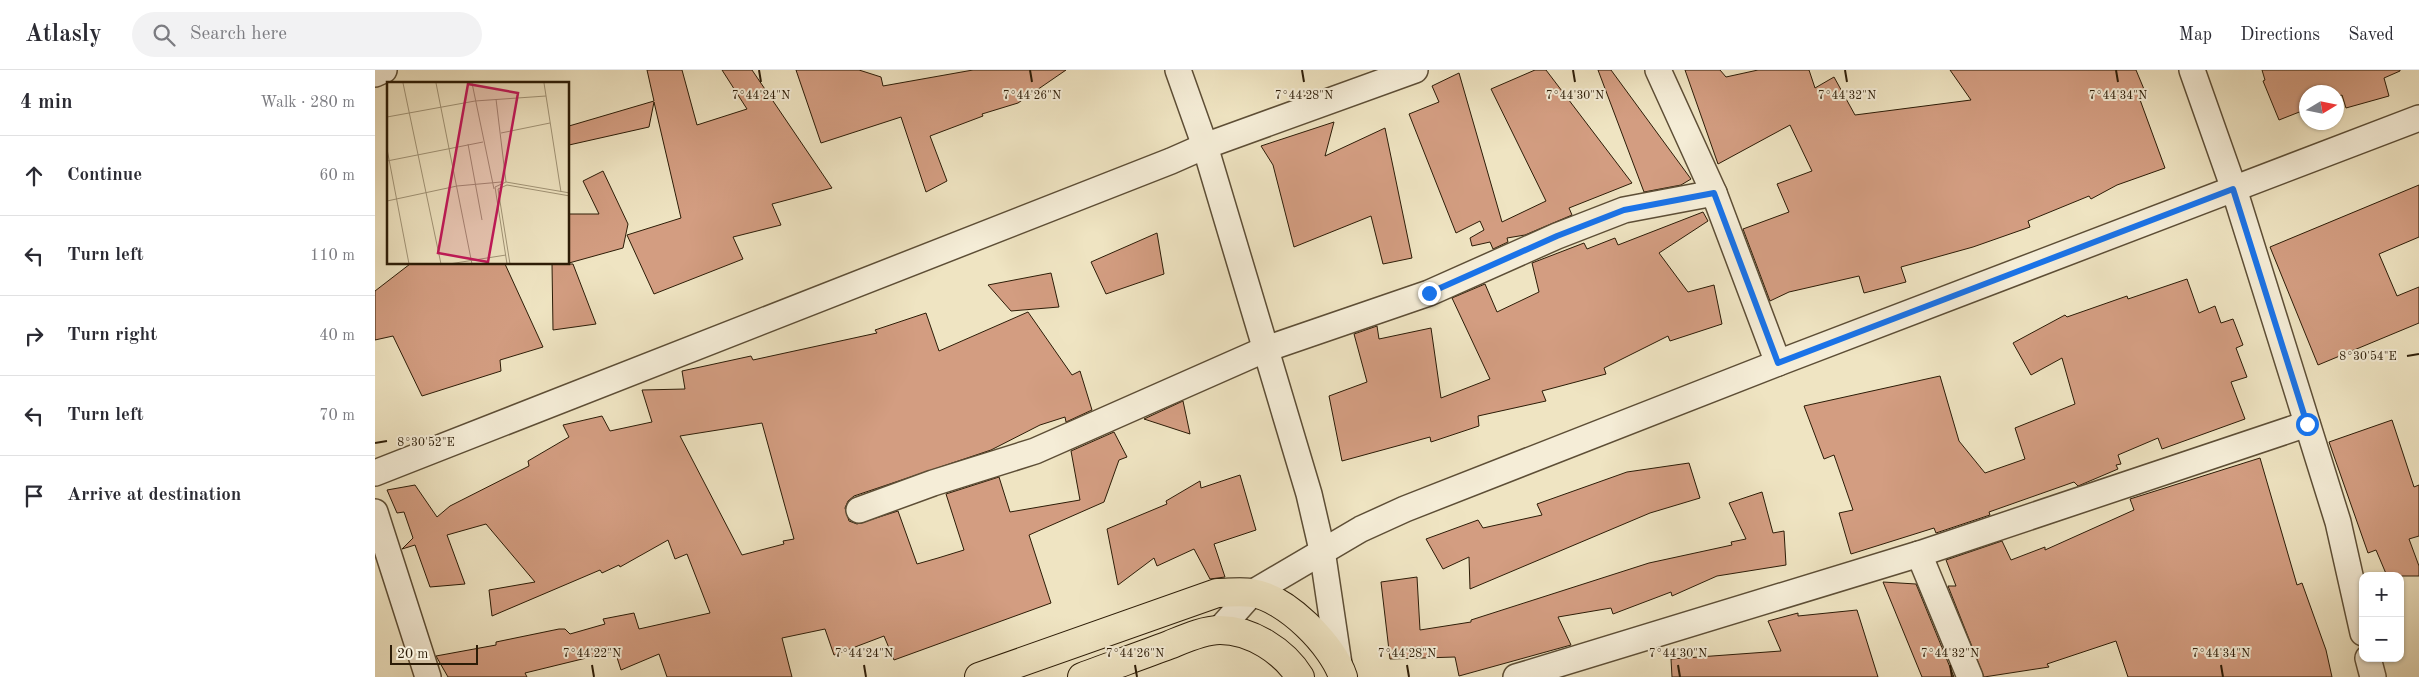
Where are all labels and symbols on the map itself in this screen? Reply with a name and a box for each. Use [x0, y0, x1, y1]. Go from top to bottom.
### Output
inset map [387, 82, 570, 265]
north arrow [2299, 85, 2344, 130]
text: 7°44'24"N [732, 90, 790, 102]
text: 7°44'26"N [1003, 90, 1061, 102]
text: 7°44'28"N [1275, 90, 1333, 102]
text: 7°44'30"N [1546, 90, 1604, 102]
text: 7°44'32"N [1818, 90, 1876, 102]
text: 7°44'34"N [2089, 90, 2147, 102]
route end [1418, 282, 1441, 305]
text: 8°30'54"E [2339, 350, 2397, 363]
route start [2296, 413, 2319, 436]
text: 8°30'52"E [397, 436, 455, 449]
scale bar [390, 642, 477, 665]
text: 7°44'22"N [563, 648, 621, 660]
text: 7°44'24"N [835, 648, 893, 660]
text: 7°44'26"N [1106, 648, 1164, 660]
text: 7°44'28"N [1378, 648, 1436, 660]
text: 7°44'30"N [1649, 648, 1707, 660]
text: 7°44'32"N [1921, 648, 1979, 660]
text: 7°44'34"N [2192, 648, 2250, 660]

